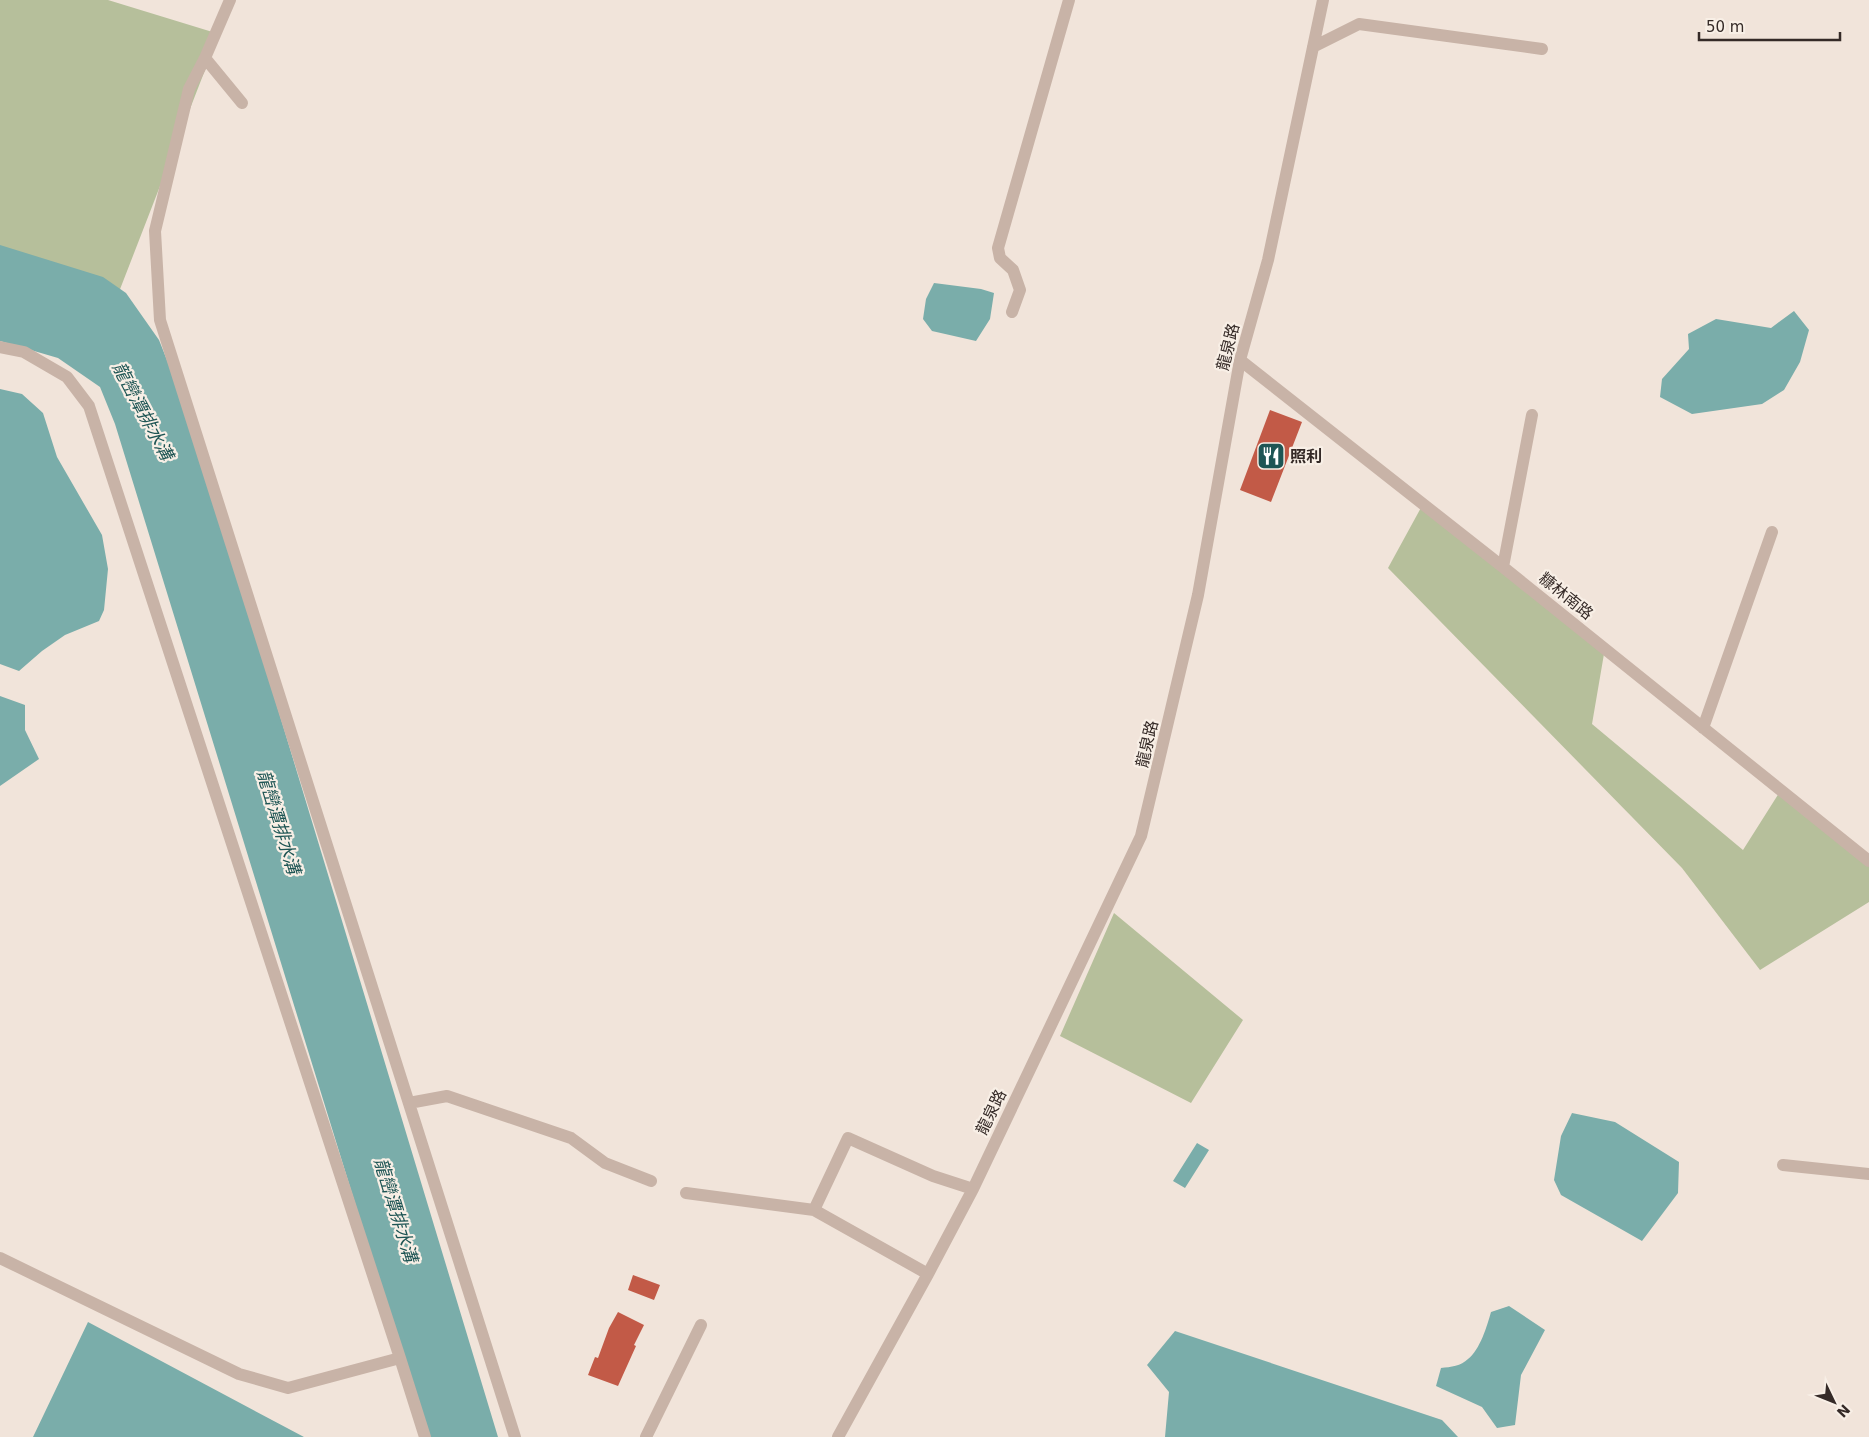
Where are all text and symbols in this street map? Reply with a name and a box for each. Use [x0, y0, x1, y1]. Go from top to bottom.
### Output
scale bar [1699, 10, 1840, 42]
text: 50 m [1706, 18, 1744, 36]
street label: 龍泉路 [1213, 321, 1243, 373]
water label: 龍巒潭排水溝 [108, 358, 179, 466]
restaurant icon: 照利 [1256, 441, 1286, 471]
place label: 照利 [1290, 447, 1322, 466]
street label: 糠林南路 [1535, 568, 1597, 624]
street label: 龍泉路 [1132, 718, 1162, 770]
water label: 龍巒潭排水溝 [253, 767, 306, 880]
street label: 龍泉路 [972, 1086, 1010, 1138]
water label: 龍巒潭排水溝 [370, 1155, 423, 1268]
north arrow [1809, 1377, 1859, 1427]
text: N [1834, 1401, 1853, 1421]

